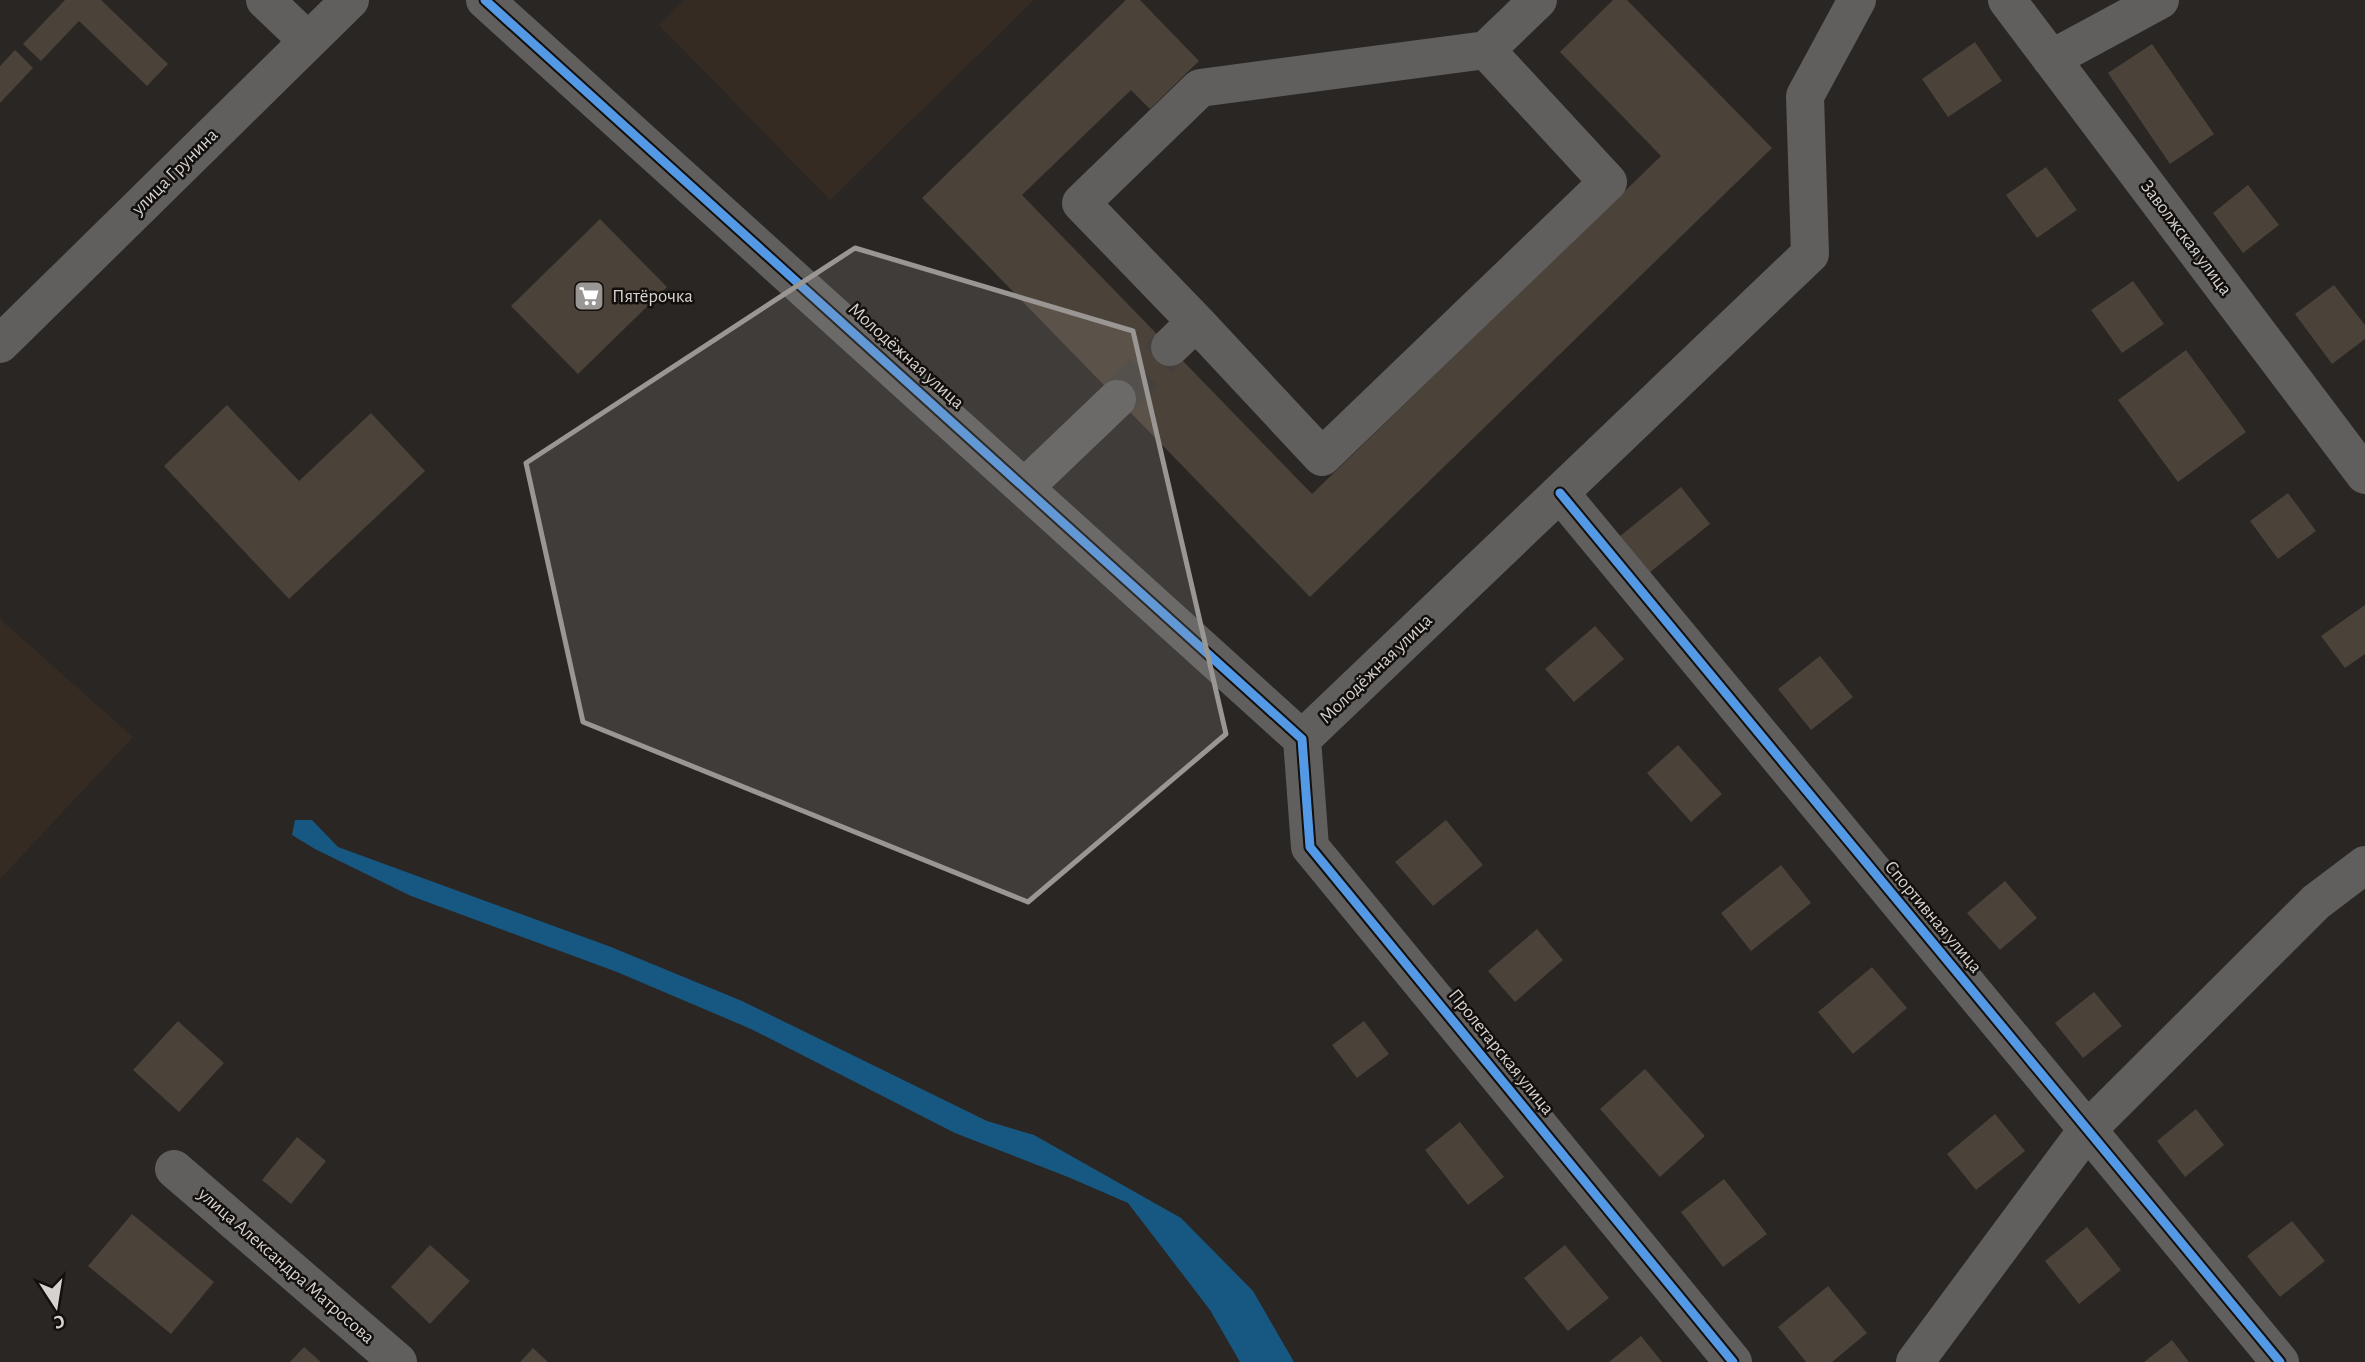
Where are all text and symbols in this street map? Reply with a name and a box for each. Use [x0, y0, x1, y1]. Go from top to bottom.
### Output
street label: улица Грунина [128, 125, 222, 219]
street label: Заволжская улица [2137, 177, 2235, 299]
supermarket icon: Пятёрочка [572, 279, 606, 313]
place label: Пятёрочка [612, 287, 693, 306]
street label: Молодёжная улица [844, 299, 968, 413]
street label: Молодёжная улица [1316, 610, 1436, 727]
street label: Спортивная улица [1881, 857, 1986, 977]
street label: Пролетарская улица [1445, 986, 1558, 1119]
street label: улица Александра Матросова [194, 1184, 378, 1348]
north arrow [21, 1271, 91, 1341]
text: С [52, 1311, 66, 1332]

